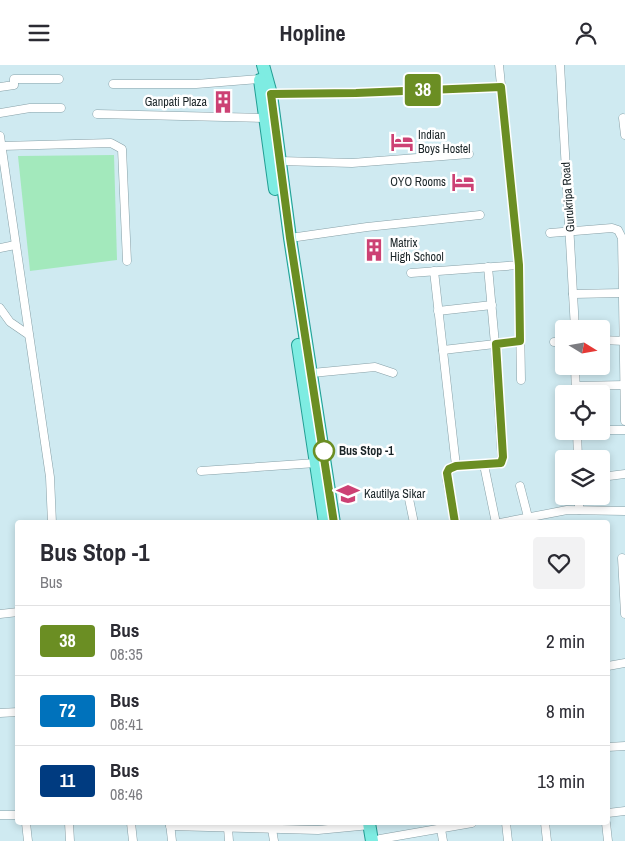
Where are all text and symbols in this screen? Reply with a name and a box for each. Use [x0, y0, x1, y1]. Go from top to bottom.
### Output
text: Hopline [279, 18, 346, 48]
icon: menu [25, 19, 53, 47]
icon: person [572, 19, 600, 47]
line badge: 38 [400, 74, 446, 106]
text: 38 [415, 77, 431, 102]
building icon: Ganpati Plaza [210, 89, 236, 115]
place label: Ganpati Plaza [145, 94, 208, 110]
place label: Indian Boys Hostel [418, 127, 471, 157]
hotel icon: Indian Boys Hostel [389, 129, 415, 155]
street label: Gurukripa Road [558, 162, 578, 232]
hotel icon: OYO Rooms [450, 169, 476, 195]
place label: OYO Rooms [390, 174, 446, 190]
place label: Matrix High School [390, 235, 444, 265]
building icon: Matrix High School [361, 237, 387, 263]
north arrow [555, 320, 610, 375]
map controls [555, 320, 610, 505]
button: locate [555, 385, 610, 440]
marker: Bus Stop -1 [313, 440, 335, 462]
place label: Bus Stop -1 [339, 443, 394, 459]
button: layers [555, 450, 610, 505]
school or university icon: Kautilya Sikar [335, 481, 361, 507]
place label: Kautilya Sikar [364, 486, 426, 502]
text: Bus Stop -1 [40, 536, 149, 568]
button: heart [533, 537, 585, 589]
text: Bus [40, 571, 63, 593]
text: Bus [110, 617, 139, 643]
text: 38 [59, 628, 76, 653]
text: 2 min [546, 628, 585, 654]
text: 08:35 [110, 643, 143, 665]
text: Bus [110, 687, 139, 713]
text: 72 [59, 698, 76, 723]
text: 8 min [546, 698, 585, 724]
text: 08:41 [110, 713, 143, 735]
text: Bus [110, 757, 139, 783]
text: 11 [60, 768, 75, 793]
text: 13 min [537, 768, 585, 794]
text: 08:46 [110, 783, 143, 805]

